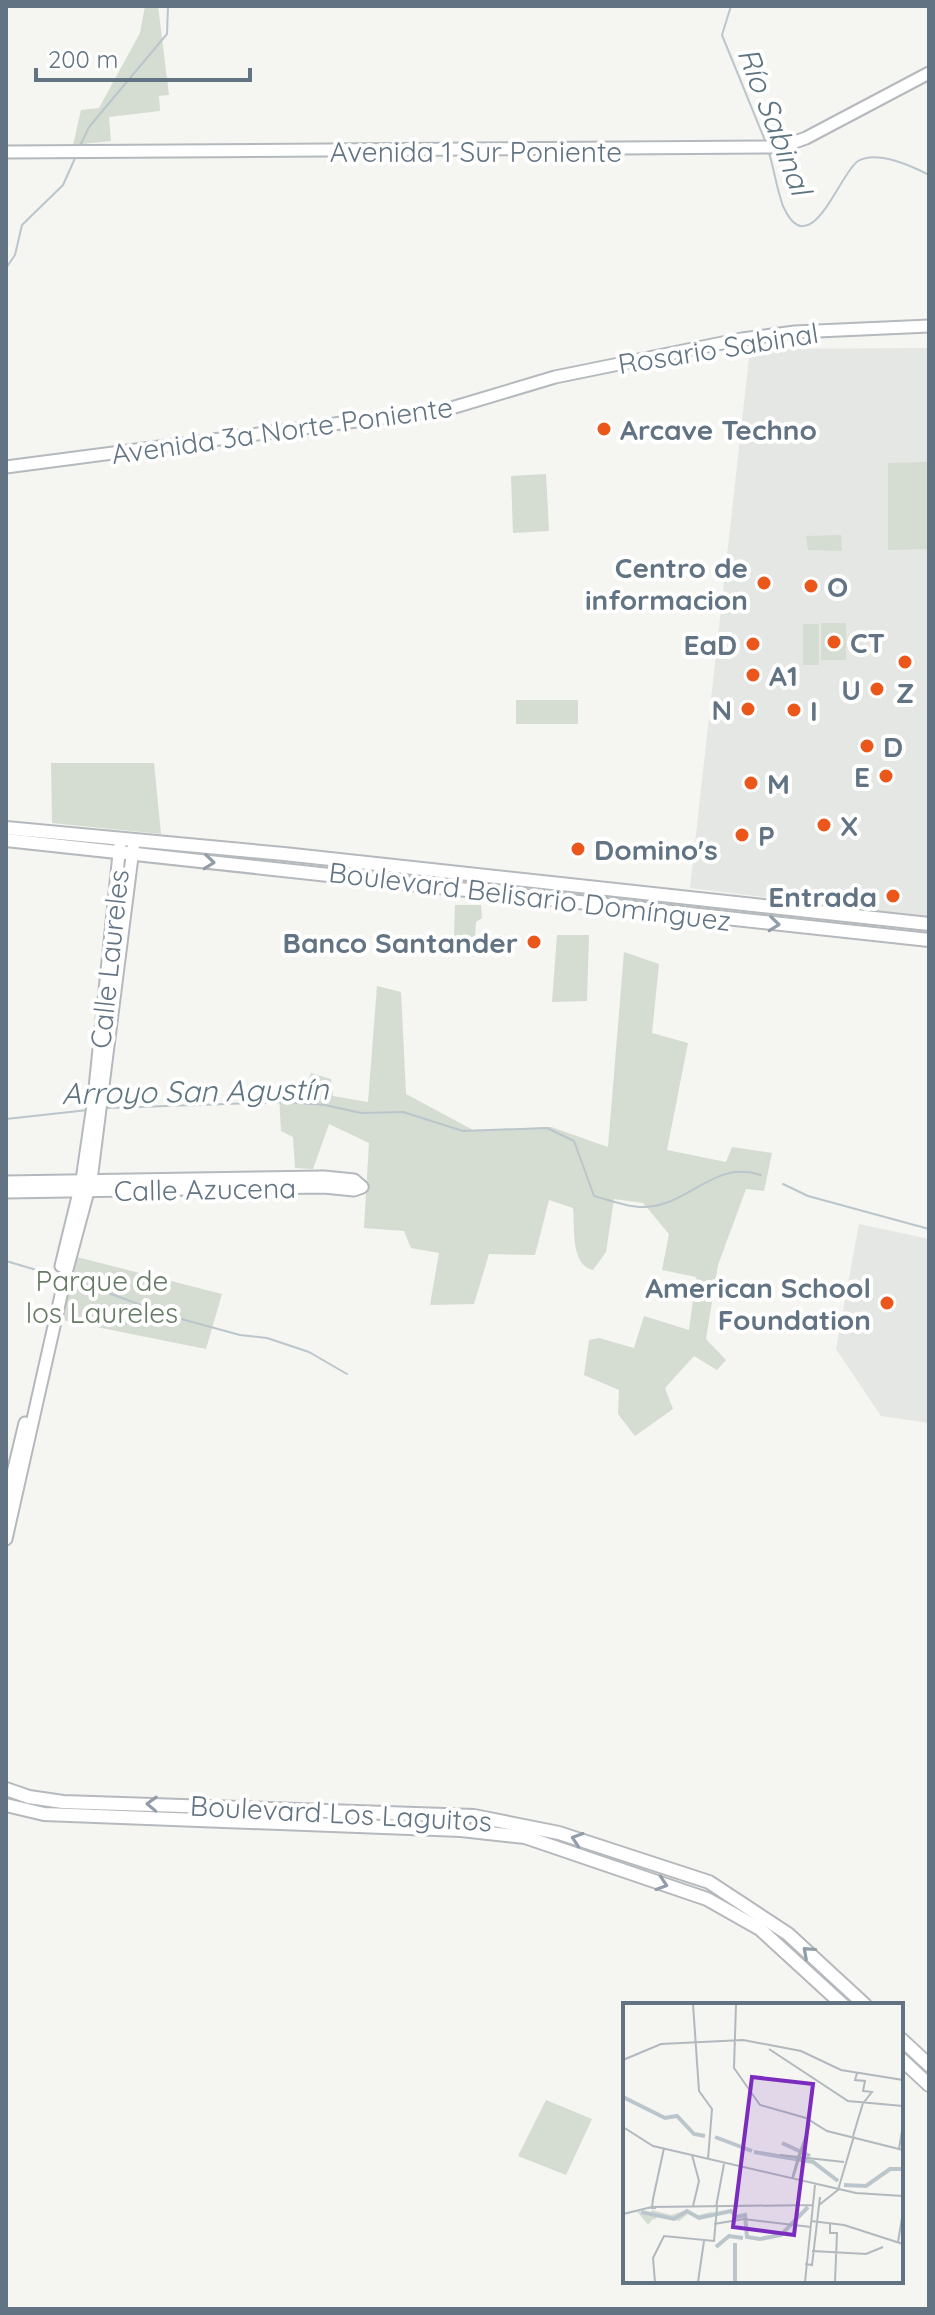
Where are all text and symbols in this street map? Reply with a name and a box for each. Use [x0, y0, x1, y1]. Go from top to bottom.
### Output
scale bar [36, 32, 250, 82]
water label: Río Sabinal [730, 42, 822, 203]
text: 200 m [48, 44, 118, 74]
street label: Avenida 1 Sur Poniente [330, 134, 622, 169]
street label: Rosario Sabinal [615, 315, 821, 381]
street label: Avenida 3a Norte Poniente [109, 389, 455, 471]
place label: Arcave Techno [620, 412, 817, 447]
marker: Arcave Techno [595, 420, 613, 438]
place label: Centro de informacion [585, 550, 748, 617]
place label: O [827, 569, 848, 604]
marker: Centro de informacion [755, 574, 773, 592]
marker: O [802, 577, 820, 595]
place label: CT [850, 625, 885, 660]
place label: EaD [683, 627, 737, 662]
marker: CT [825, 633, 843, 651]
marker: EaD [744, 635, 762, 653]
marker: Z [896, 653, 914, 671]
place label: A1 [769, 658, 798, 693]
marker: A1 [744, 666, 762, 684]
place label: U [841, 672, 861, 707]
place label: Z [896, 675, 914, 710]
marker: U [868, 680, 886, 698]
place label: N [711, 692, 732, 727]
place label: I [810, 693, 818, 728]
marker: N [739, 700, 757, 718]
marker: I [785, 701, 803, 719]
place label: D [883, 729, 903, 764]
marker: D [858, 737, 876, 755]
place label: E [854, 759, 870, 794]
place label: M [767, 766, 790, 801]
marker: E [877, 767, 895, 785]
marker: M [742, 774, 760, 792]
place label: X [840, 808, 858, 843]
marker: X [815, 816, 833, 834]
place label: P [758, 818, 775, 853]
marker: P [733, 826, 751, 844]
place label: Domino's [594, 832, 718, 867]
marker: Domino's [569, 840, 587, 858]
one-way arrow [203, 853, 216, 870]
street label: Boulevard Belisario Domínguez [327, 854, 733, 938]
street label: Calle Laureles [82, 868, 136, 1050]
place label: Entrada [768, 879, 877, 914]
marker: Entrada [884, 887, 902, 905]
one-way arrow [768, 915, 781, 932]
place label: Banco Santander [283, 925, 518, 960]
marker: Banco Santander [525, 933, 543, 951]
water label: Arroyo San Agustín [61, 1070, 329, 1112]
street label: Calle Azucena [114, 1170, 296, 1208]
park label: Parque de los Laureles [26, 1263, 178, 1330]
place label: American School Foundation [645, 1270, 871, 1337]
marker: American School Foundation [878, 1294, 896, 1312]
street label: Boulevard Los Laguitos [189, 1788, 493, 1838]
one-way arrow [146, 1796, 158, 1813]
one-way arrow [571, 1832, 585, 1848]
one-way arrow [655, 1875, 669, 1891]
one-way arrow [802, 1947, 817, 1962]
inset map [623, 2003, 903, 2283]

